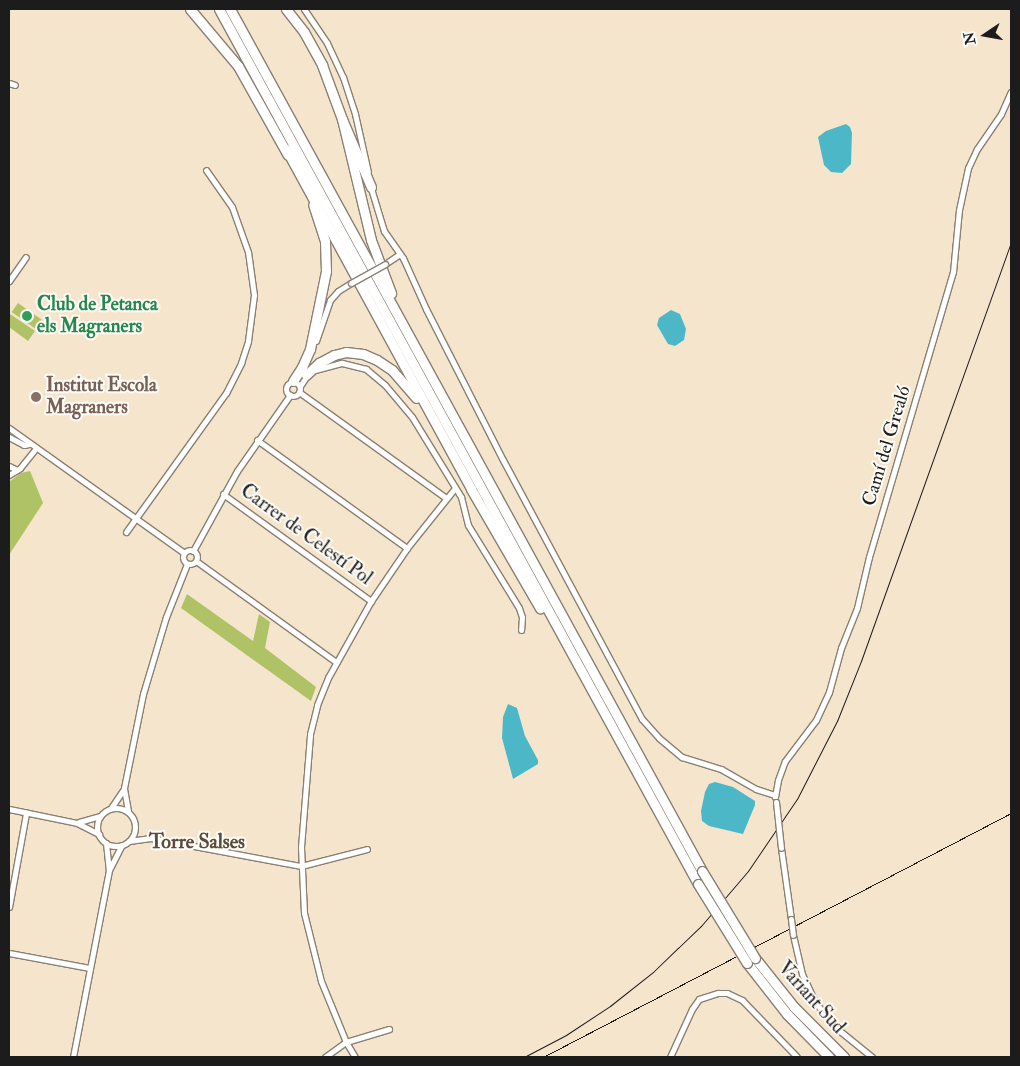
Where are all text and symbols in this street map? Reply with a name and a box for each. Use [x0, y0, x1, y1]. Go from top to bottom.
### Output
north arrow [960, 10, 1010, 60]
text: N [960, 30, 979, 46]
place label: Club de Petanca els Magraners [37, 294, 158, 338]
marker: Club de Petanca els Magraners [21, 310, 33, 322]
place label: Institut Escola Magraners [46, 375, 157, 419]
street label: Camí del Grealó [858, 383, 916, 509]
marker: Institut Escola Magraners [30, 391, 42, 403]
street label: Carrer de Celestí Pol [236, 480, 376, 590]
district label: Torre Salses [149, 829, 245, 853]
street label: Variant Sud [773, 957, 849, 1039]

